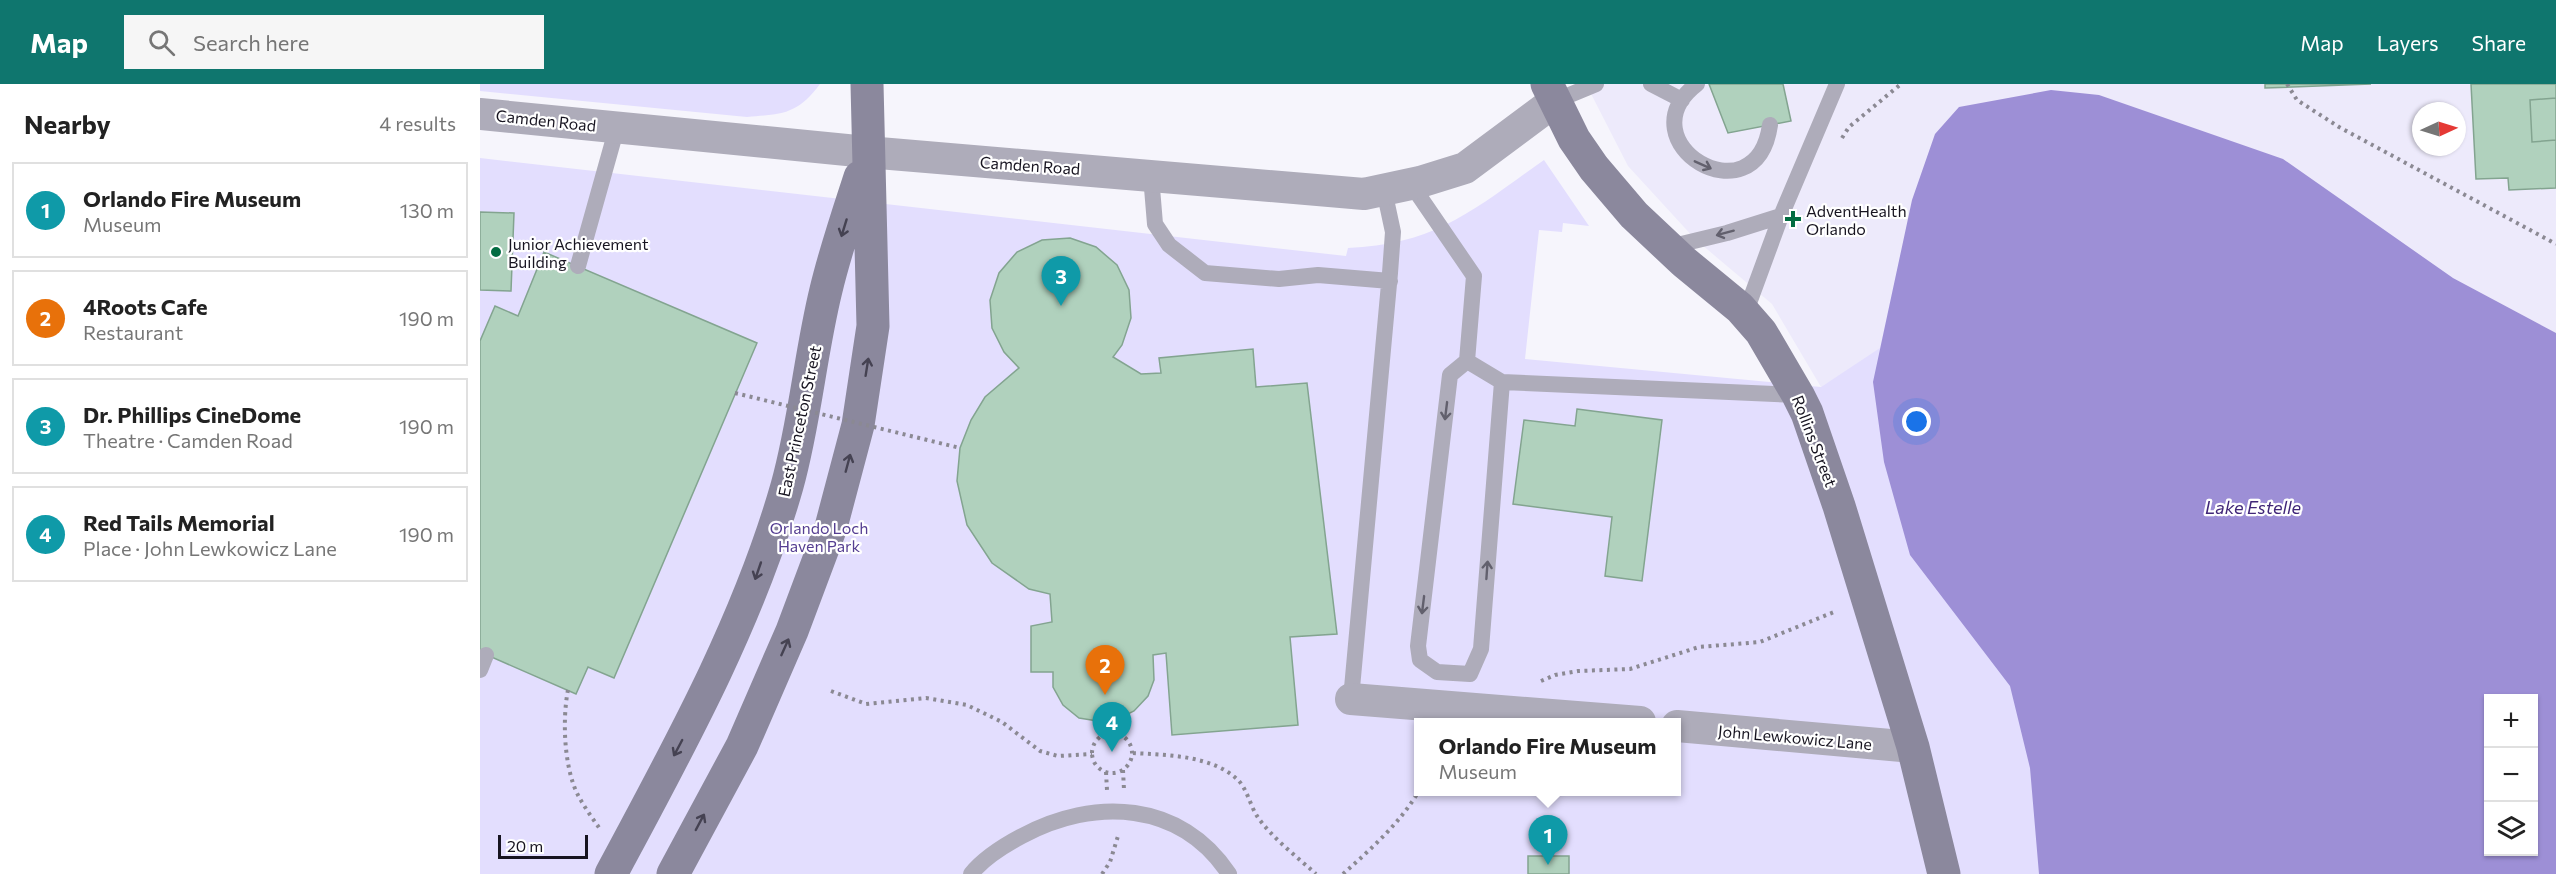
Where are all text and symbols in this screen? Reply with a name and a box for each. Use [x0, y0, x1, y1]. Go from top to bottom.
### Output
search box [124, 15, 544, 69]
text: Map [30, 25, 88, 59]
icon: search [145, 26, 178, 59]
text: Search here [193, 29, 309, 56]
text: Map [2300, 30, 2344, 55]
text: Layers [2377, 30, 2439, 55]
text: Share [2472, 30, 2526, 55]
north arrow [2412, 102, 2466, 156]
street label: Camden Road [495, 105, 597, 135]
text: Nearby [24, 108, 111, 139]
text: 4 results [379, 111, 456, 135]
street label: Camden Road [979, 152, 1081, 178]
one-way arrow [1694, 160, 1712, 171]
text: Orlando Fire Museum [83, 185, 301, 212]
text: 1 [41, 198, 50, 222]
text: 130 m [400, 198, 454, 222]
place label: AdventHealth Orlando [1806, 201, 1907, 238]
marker: AdventHealth Orlando [1784, 210, 1802, 228]
text: Museum [83, 212, 162, 236]
one-way arrow [838, 218, 849, 237]
one-way arrow [1716, 228, 1735, 240]
place label: Junior Achievement Building [508, 234, 649, 271]
marker: Junior Achievement Building [489, 245, 503, 259]
pin: 3 [1042, 256, 1080, 306]
text: 4Roots Cafe [83, 293, 208, 320]
text: 2 [40, 306, 51, 330]
text: 190 m [399, 306, 454, 330]
text: Restaurant [83, 320, 183, 344]
street label: East Princeton Street [774, 343, 824, 498]
one-way arrow [862, 358, 873, 377]
street label: Rollins Street [1789, 392, 1841, 490]
text: Dr. Phillips CineDome [83, 401, 301, 428]
one-way arrow [1440, 401, 1451, 421]
your location [1902, 407, 1931, 436]
text: 3 [40, 414, 51, 438]
text: 190 m [399, 414, 454, 438]
text: Theatre · Camden Road [83, 428, 293, 452]
one-way arrow [843, 454, 854, 473]
water label: Lake Estelle [2205, 496, 2302, 518]
text: Red Tails Memorial [83, 509, 275, 536]
park label: Orlando Loch Haven Park [770, 518, 868, 555]
text: 4 [39, 522, 52, 546]
text: 190 m [399, 522, 454, 546]
text: Place · John Lewkowicz Lane [83, 536, 337, 560]
one-way arrow [751, 561, 762, 579]
one-way arrow [1482, 561, 1493, 581]
one-way arrow [1417, 595, 1428, 614]
one-way arrow [780, 638, 791, 657]
pin: 2 [1086, 646, 1124, 695]
map controls [2484, 694, 2538, 856]
button: + [2484, 694, 2538, 748]
pin: 4 [1092, 702, 1132, 752]
popup [1414, 718, 1681, 796]
street label: John Lewkowicz Lane [1717, 721, 1873, 753]
text: Orlando Fire Museum [1438, 732, 1657, 759]
one-way arrow [672, 739, 683, 757]
button: − [2484, 748, 2538, 802]
text: Museum [1438, 759, 1517, 783]
button: layers [2484, 802, 2538, 856]
one-way arrow [695, 814, 707, 832]
pin: 1 [1528, 816, 1568, 865]
scale bar [498, 832, 588, 860]
text: 20 m [507, 836, 543, 855]

